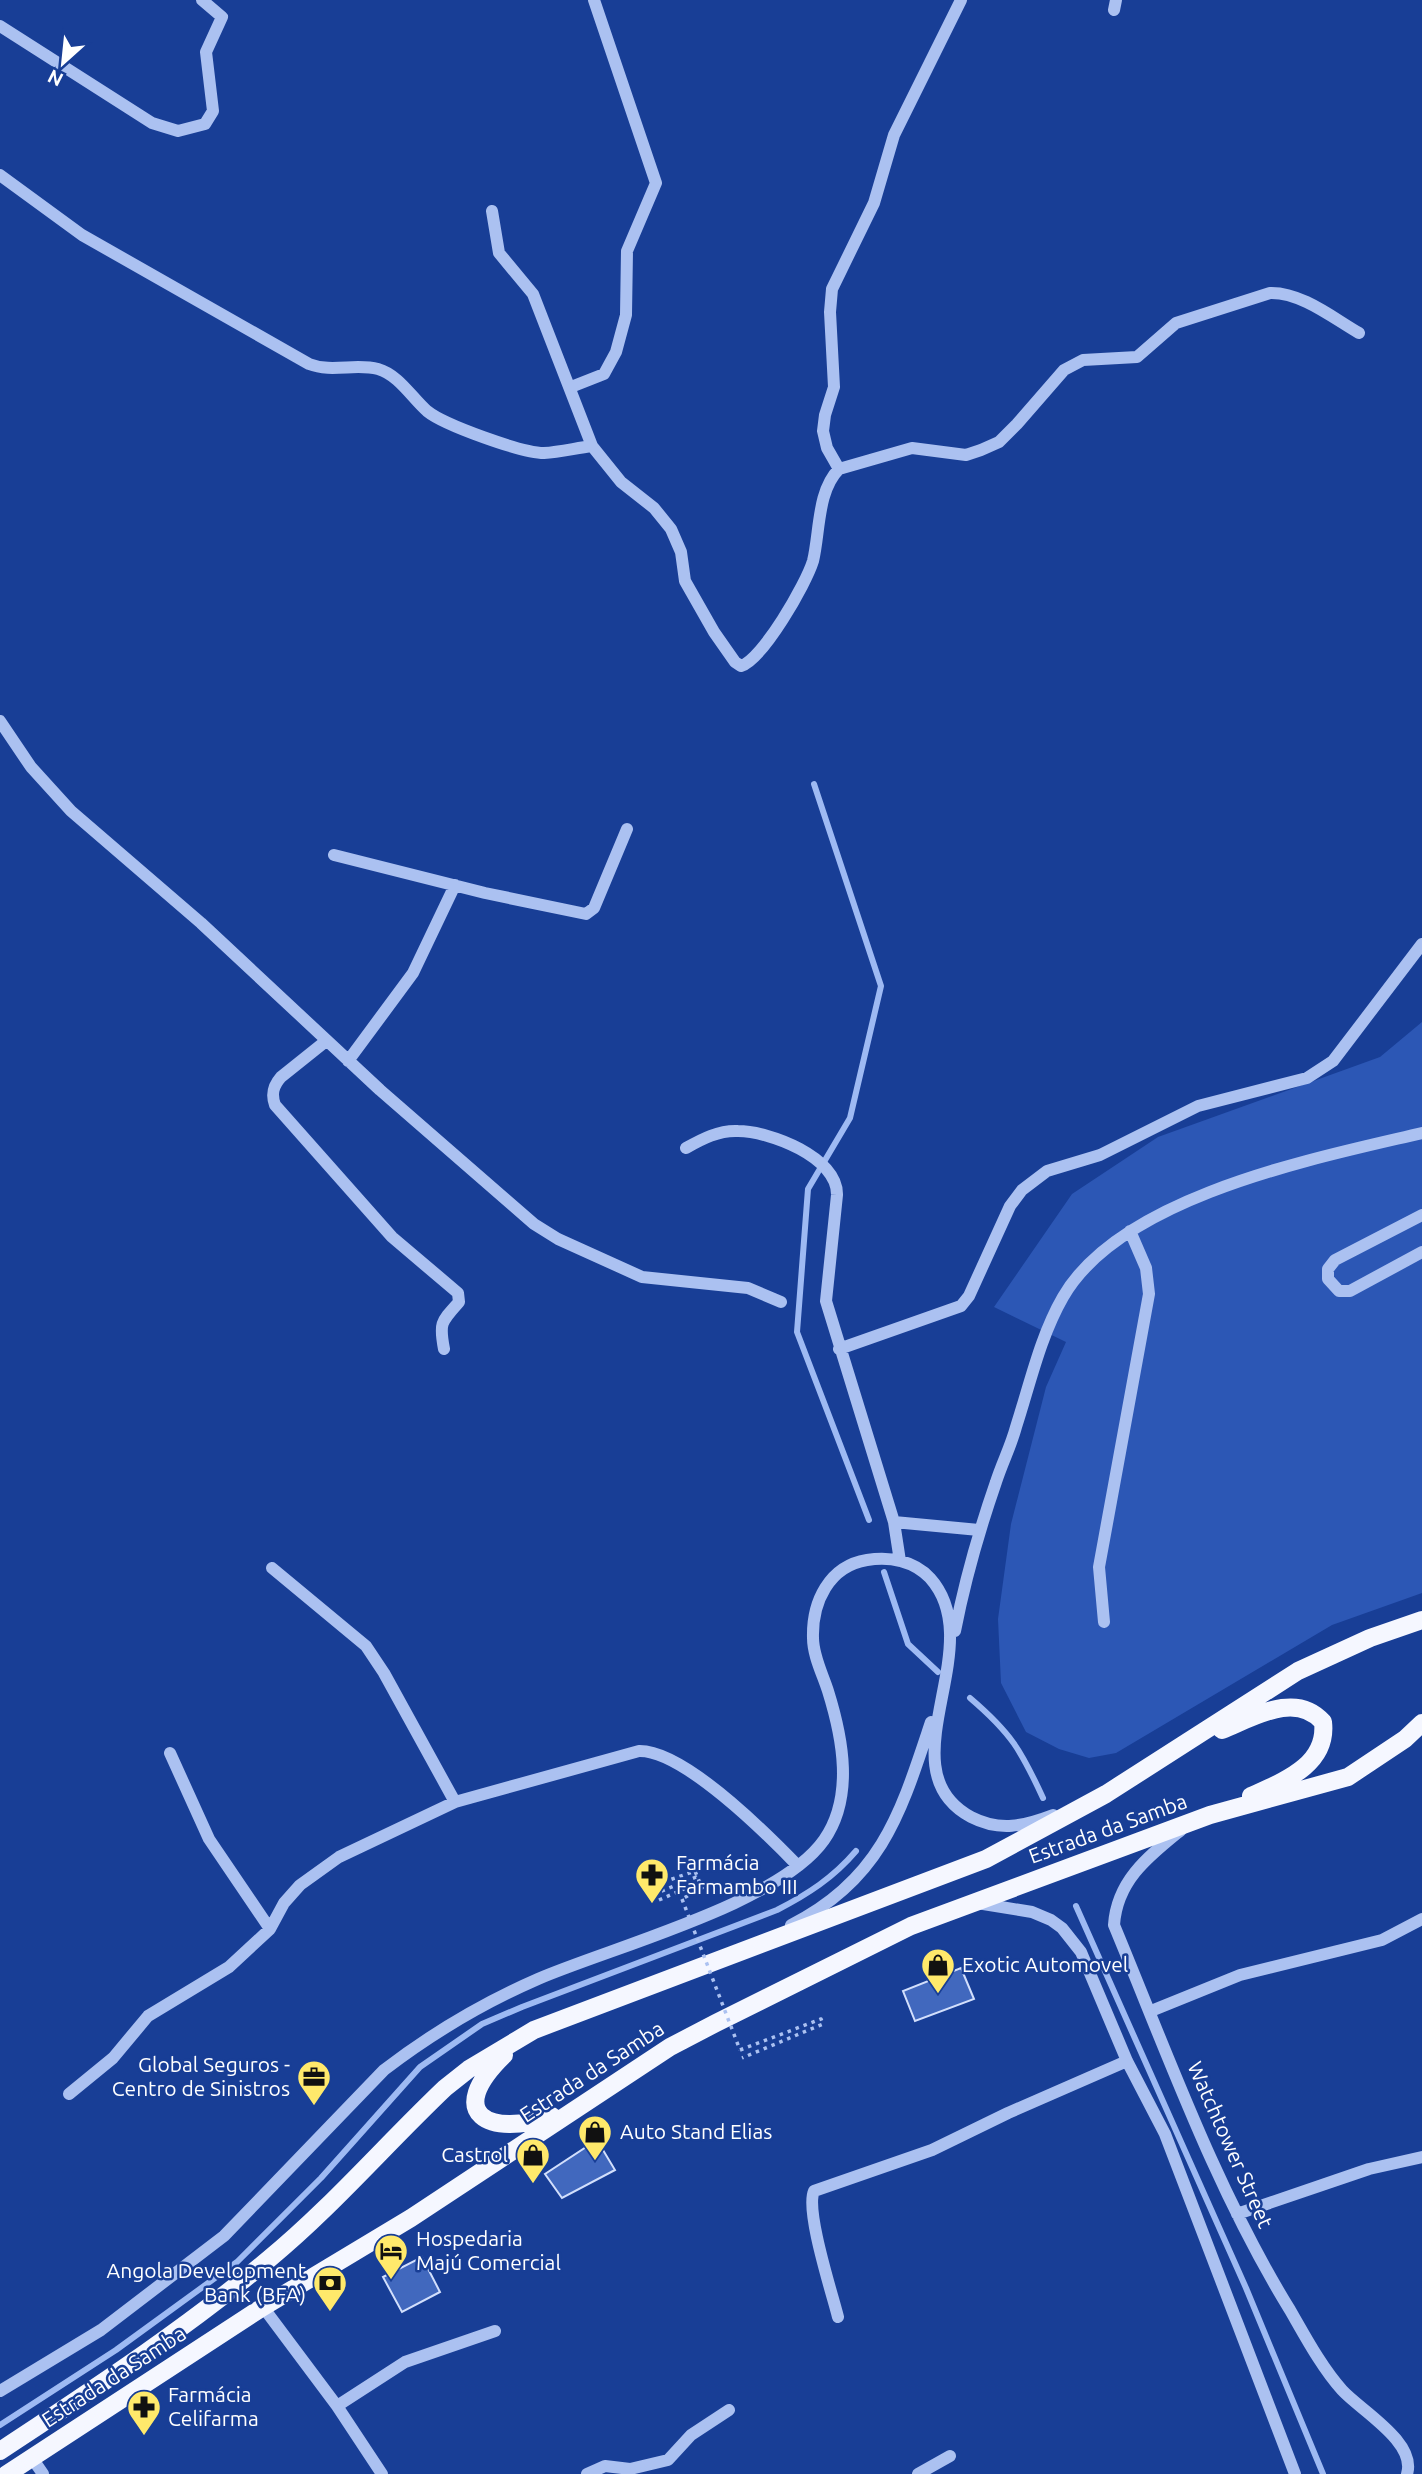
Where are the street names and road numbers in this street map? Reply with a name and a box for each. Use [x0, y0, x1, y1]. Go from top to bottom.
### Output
street label: Estrada da Samba [1025, 1788, 1190, 1868]
street label: Estrada da Samba [515, 2016, 668, 2127]
street label: Watchtower Street [1183, 2058, 1278, 2231]
street label: Estrada da Samba [37, 2321, 190, 2432]

